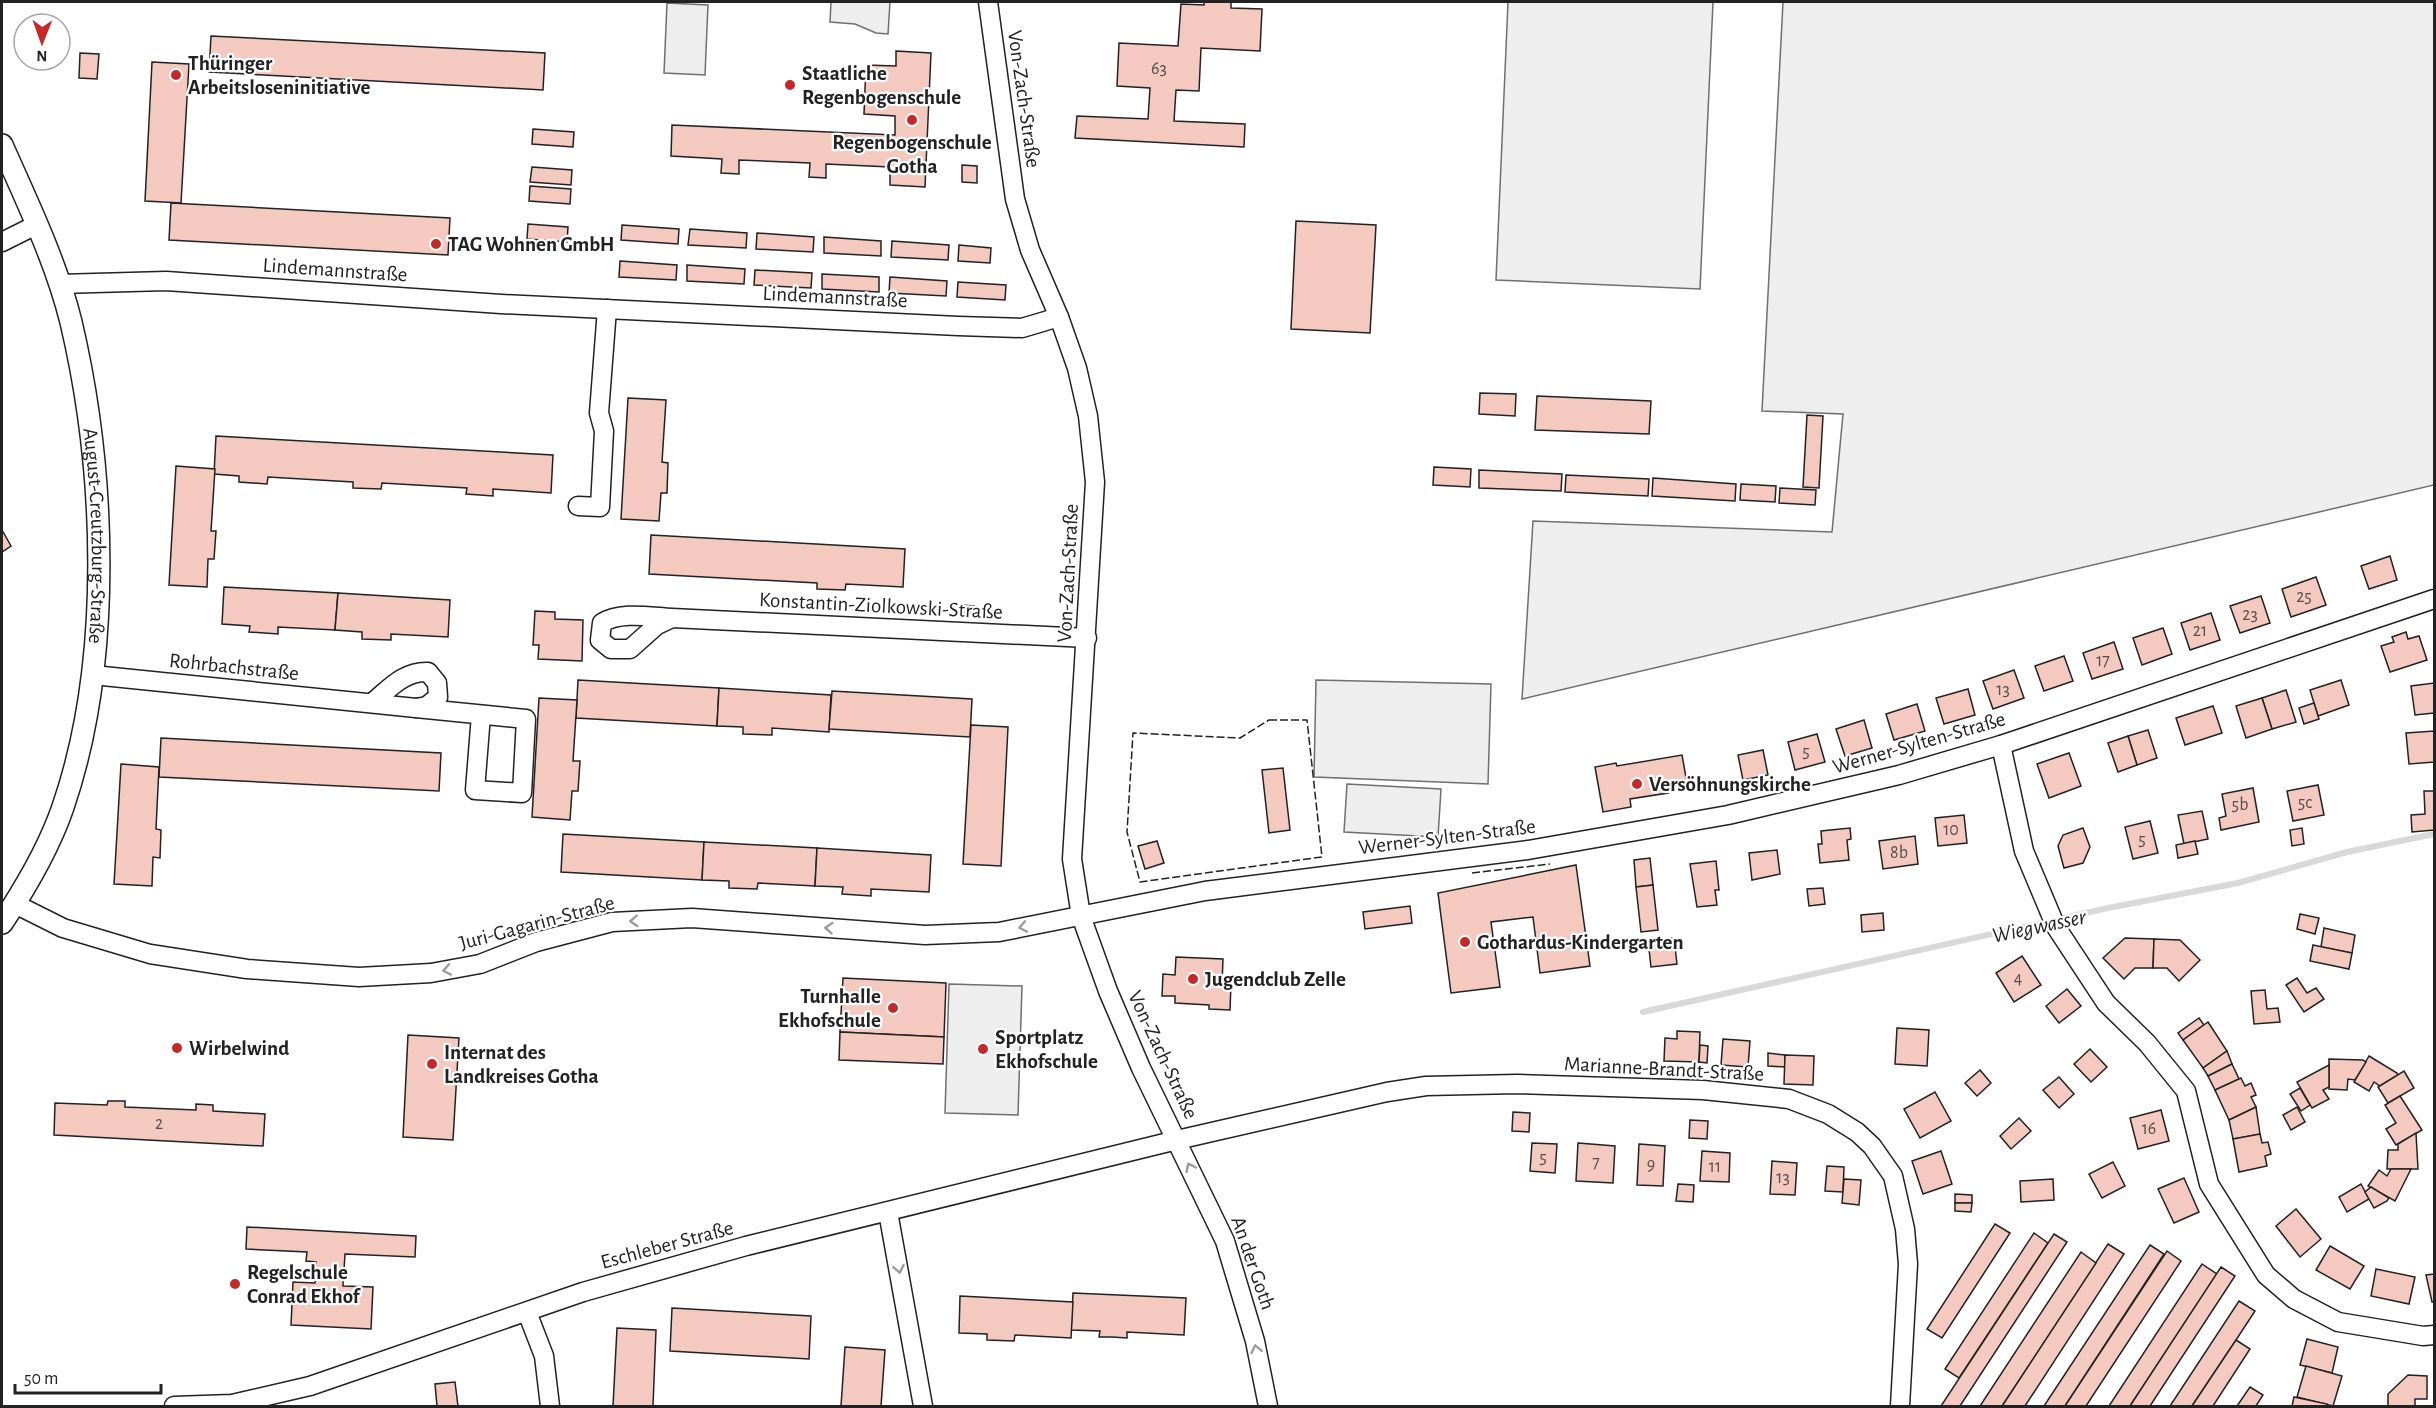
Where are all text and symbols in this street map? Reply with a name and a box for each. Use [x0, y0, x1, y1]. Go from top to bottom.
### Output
north arrow [12, 12, 72, 72]
street label: Von-Zach-Straße [1004, 29, 1044, 169]
text: N [36, 48, 47, 64]
place label: Thüringer Arbeitsloseninitiative [188, 53, 371, 98]
house number: 63 [1151, 60, 1167, 78]
place label: Staatliche Regenbogenschule [802, 63, 961, 108]
marker: Thüringer Arbeitsloseninitiative [169, 68, 183, 82]
marker: Staatliche Regenbogenschule [783, 78, 797, 92]
marker: Regenbogenschule Gotha [905, 113, 919, 127]
place label: Regenbogenschule Gotha [832, 132, 992, 177]
place label: TAG Wohnen GmbH [448, 234, 614, 255]
marker: TAG Wohnen GmbH [429, 237, 443, 251]
street label: Lindemannstraße [262, 254, 408, 286]
street label: Lindemannstraße [762, 283, 908, 311]
street label: August-Creutzburg-Straße [80, 427, 109, 644]
street label: Von-Zach-Straße [1054, 503, 1082, 643]
house number: 25 [2296, 588, 2312, 606]
street label: Konstantin-Ziolkowski-Straße [759, 589, 1003, 623]
house number: 23 [2242, 606, 2258, 624]
house number: 21 [2193, 622, 2207, 640]
street label: Rohrbachstraße [168, 650, 300, 684]
house number: 17 [2096, 652, 2110, 670]
house number: 13 [1996, 681, 2010, 699]
street label: Werner-Sylten-Straße [1830, 708, 2008, 778]
house number: 5 [1802, 743, 1810, 761]
place label: Versöhnungskirche [1649, 774, 1811, 795]
marker: Versöhnungskirche [1630, 777, 1644, 791]
house number: 5c [2298, 794, 2312, 812]
house number: 5b [2232, 796, 2248, 814]
street label: Werner-Sylten-Straße [1357, 816, 1537, 858]
house number: 10 [1943, 821, 1959, 839]
house number: 5 [2138, 831, 2146, 849]
house number: 8b [1890, 844, 1908, 862]
street label: Juri-Gagarin-Straße [457, 892, 617, 954]
water label: Wiegwasser [1990, 905, 2089, 947]
one-way arrow [630, 914, 639, 927]
one-way arrow [1019, 920, 1029, 933]
one-way arrow [824, 921, 833, 934]
place label: Gothardus-Kindergarten [1477, 932, 1684, 953]
marker: Gothardus-Kindergarten [1458, 935, 1472, 949]
one-way arrow [442, 963, 452, 976]
place label: Jugendclub Zelle [1205, 969, 1346, 990]
house number: 4 [2014, 970, 2023, 988]
marker: Jugendclub Zelle [1186, 972, 1200, 986]
place label: Turnhalle Ekhofschule [778, 986, 881, 1031]
street label: Von-Zach-Straße [1124, 988, 1202, 1122]
marker: Turnhalle Ekhofschule [886, 1001, 900, 1015]
place label: Sportplatz Ekhofschule [995, 1027, 1098, 1072]
place label: Wirbelwind [189, 1038, 289, 1059]
marker: Wirbelwind [170, 1041, 184, 1055]
place label: Internat des Landkreises Gotha [444, 1042, 599, 1087]
marker: Sportplatz Ekhofschule [976, 1042, 990, 1056]
street label: Marianne-Brandt-Straße [1564, 1053, 1764, 1085]
marker: Internat des Landkreises Gotha [425, 1057, 439, 1071]
house number: 2 [155, 1115, 163, 1133]
house number: 16 [2142, 1120, 2156, 1138]
house number: 5 [1539, 1149, 1547, 1167]
house number: 7 [1592, 1154, 1600, 1172]
house number: 9 [1647, 1156, 1655, 1174]
house number: 11 [1709, 1158, 1721, 1176]
one-way arrow [1185, 1162, 1197, 1173]
house number: 13 [1776, 1169, 1790, 1187]
street label: An der Goth [1227, 1214, 1279, 1312]
street label: Eschleber Straße [598, 1217, 736, 1273]
place label: Regelschule Conrad Ekhof [247, 1262, 362, 1307]
one-way arrow [892, 1264, 905, 1274]
marker: Regelschule Conrad Ekhof [228, 1277, 242, 1291]
one-way arrow [1251, 1344, 1264, 1354]
scale bar [15, 1357, 160, 1395]
text: 50 m [24, 1370, 58, 1388]

